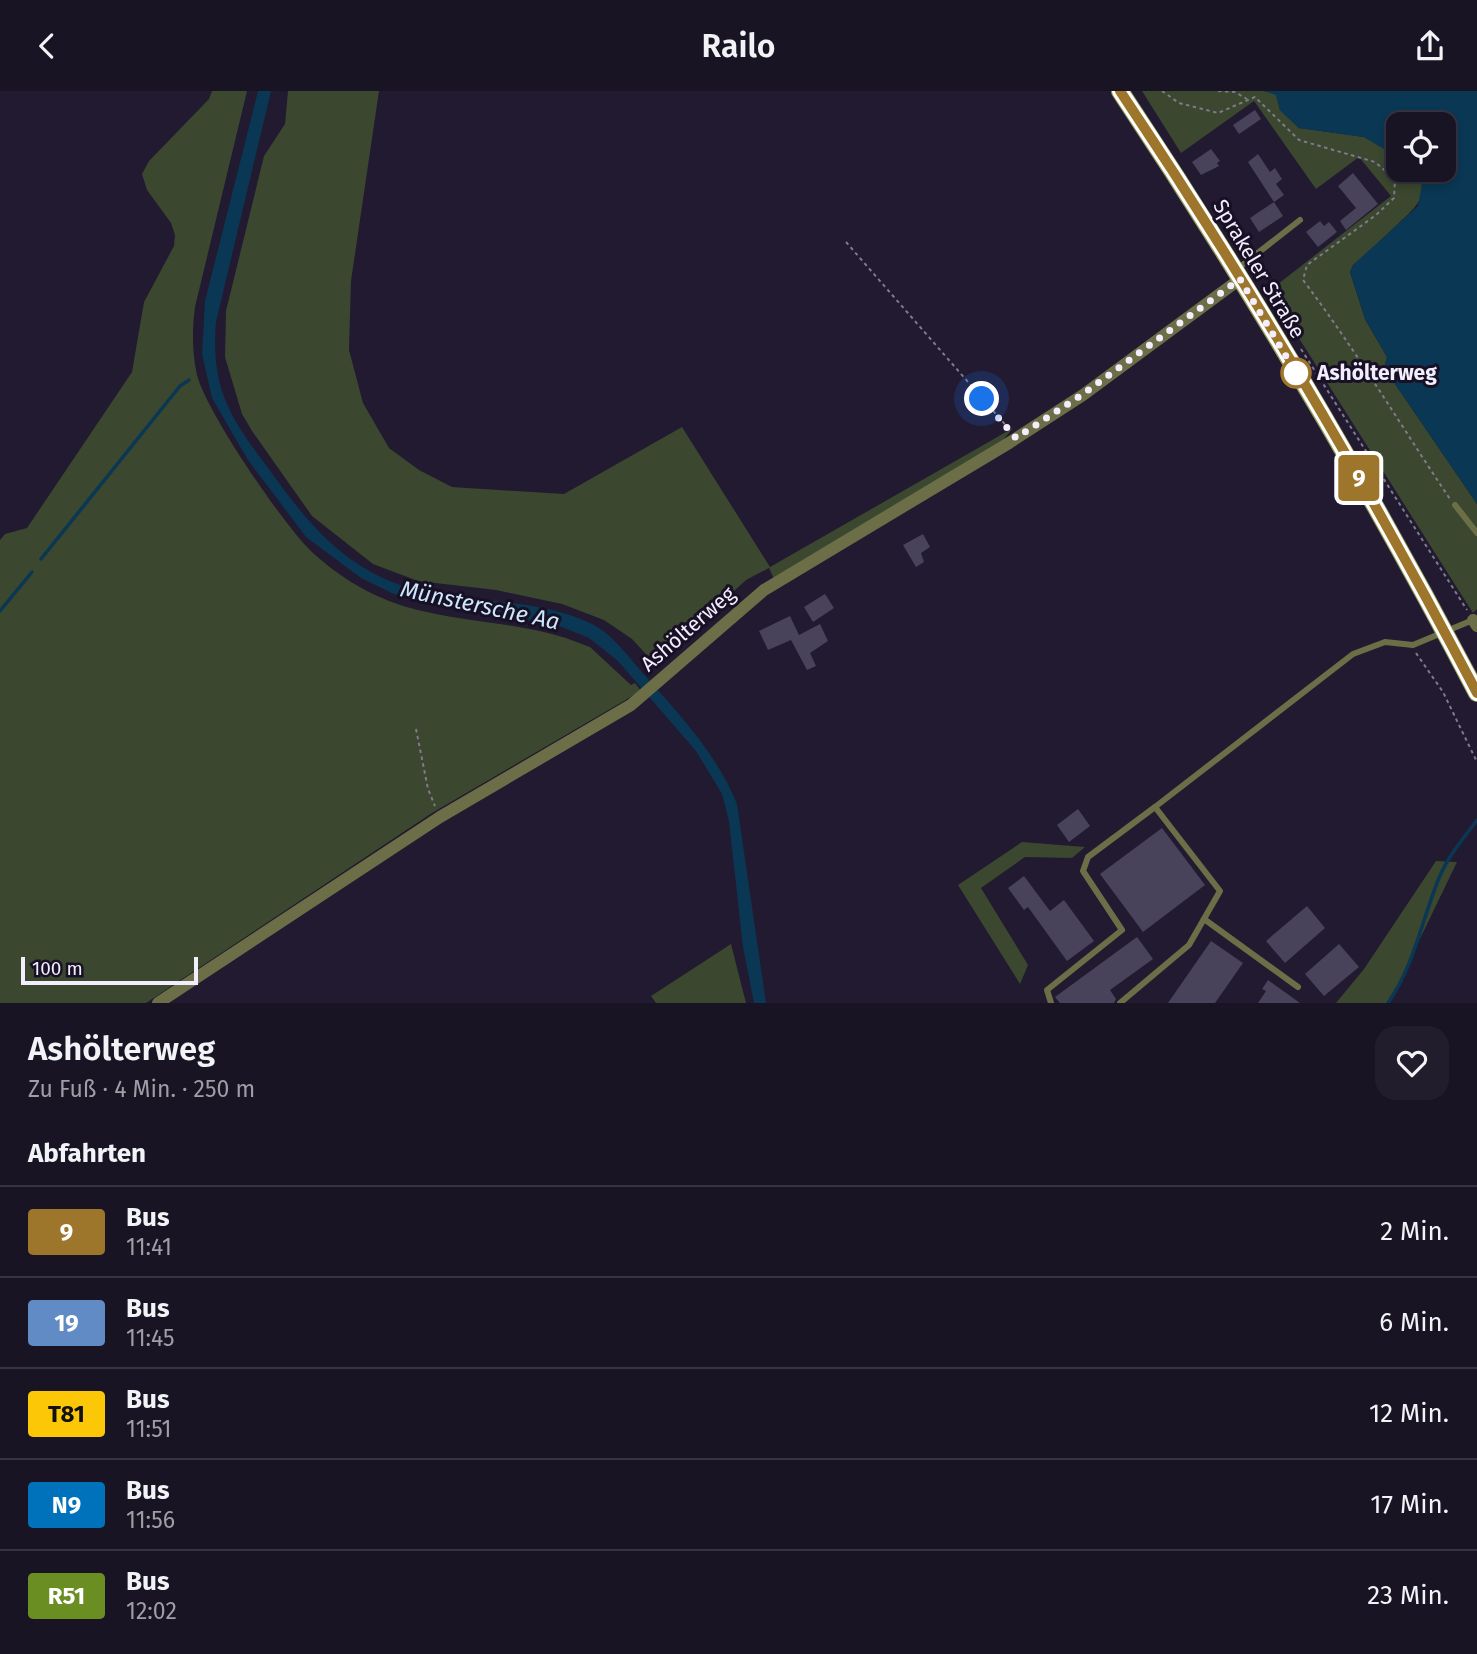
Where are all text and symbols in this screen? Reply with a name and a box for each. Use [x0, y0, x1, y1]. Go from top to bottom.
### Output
icon: back [28, 27, 66, 65]
text: Railo [702, 27, 775, 65]
icon: share [1411, 27, 1449, 65]
map controls [1386, 112, 1456, 182]
button: locate [1386, 112, 1456, 182]
street label: Sprakeler Straße [1207, 195, 1311, 343]
marker: Ashölterweg [1281, 358, 1311, 388]
place label: Ashölterweg [1316, 360, 1437, 386]
your location [964, 381, 999, 416]
line badge: 9 [1336, 455, 1382, 501]
text: 9 [1352, 464, 1366, 492]
water label: Münstersche Aa [398, 574, 562, 636]
street label: Ashölterweg [635, 581, 741, 677]
scale bar [21, 954, 198, 986]
text: 100 m [32, 957, 83, 980]
button: heart [1375, 1026, 1449, 1100]
text: Ashölterweg [28, 1029, 215, 1069]
text: Zu Fuß · 4 Min. · 250 m [28, 1075, 255, 1103]
text: Abfahrten [28, 1138, 146, 1169]
text: Bus [126, 1202, 169, 1233]
text: 2 Min. [1380, 1216, 1449, 1247]
text: 9 [60, 1218, 73, 1246]
text: 11:41 [126, 1233, 172, 1261]
text: Bus [126, 1293, 169, 1324]
text: 6 Min. [1379, 1307, 1449, 1338]
text: 19 [54, 1309, 79, 1337]
text: 11:45 [126, 1324, 175, 1352]
text: Bus [126, 1384, 169, 1415]
text: 12 Min. [1369, 1398, 1449, 1429]
text: T81 [48, 1400, 85, 1428]
text: 11:51 [126, 1415, 172, 1443]
text: Bus [126, 1475, 169, 1506]
text: 17 Min. [1370, 1489, 1449, 1520]
text: N9 [52, 1491, 81, 1519]
text: 11:56 [126, 1506, 175, 1534]
text: Bus [126, 1566, 169, 1597]
text: 23 Min. [1367, 1580, 1449, 1611]
text: R51 [48, 1582, 85, 1610]
text: 12:02 [126, 1597, 177, 1625]

